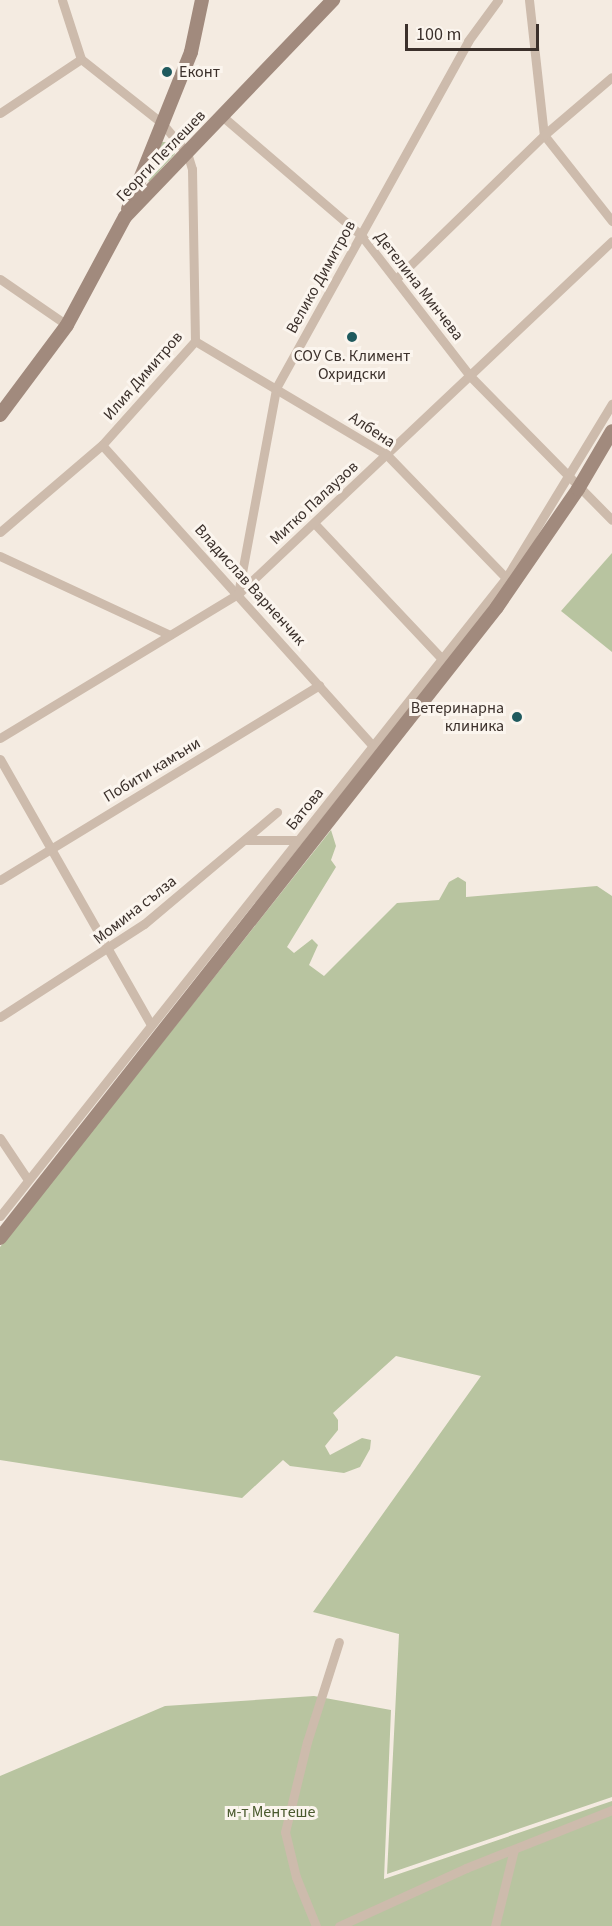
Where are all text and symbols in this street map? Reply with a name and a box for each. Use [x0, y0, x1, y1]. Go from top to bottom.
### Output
scale bar [408, 12, 542, 50]
text: 100 m [416, 22, 461, 47]
place label: Еконт [179, 62, 220, 82]
marker: Еконт [160, 65, 174, 79]
street label: Георги Петлешев [112, 106, 210, 206]
street label: Велико Димитров [282, 217, 360, 337]
street label: Детелина Минчева [371, 228, 467, 344]
street label: Илия Димитров [99, 328, 187, 424]
marker: СОУ Св. Климент Охридски [345, 330, 359, 344]
place label: СОУ Св. Климент Охридски [294, 346, 410, 384]
street label: Албена [345, 408, 399, 452]
street label: Митко Палаузов [266, 457, 362, 549]
street label: Владислав Варненчик [191, 520, 309, 650]
place label: Ветеринарна клиника [411, 698, 504, 736]
marker: Ветеринарна клиника [508, 708, 526, 726]
street label: Побити камъни [100, 733, 204, 807]
street label: Батова [282, 784, 328, 834]
street label: Момина сълза [90, 872, 180, 948]
park label: м-т Ментeше [226, 1802, 316, 1822]

